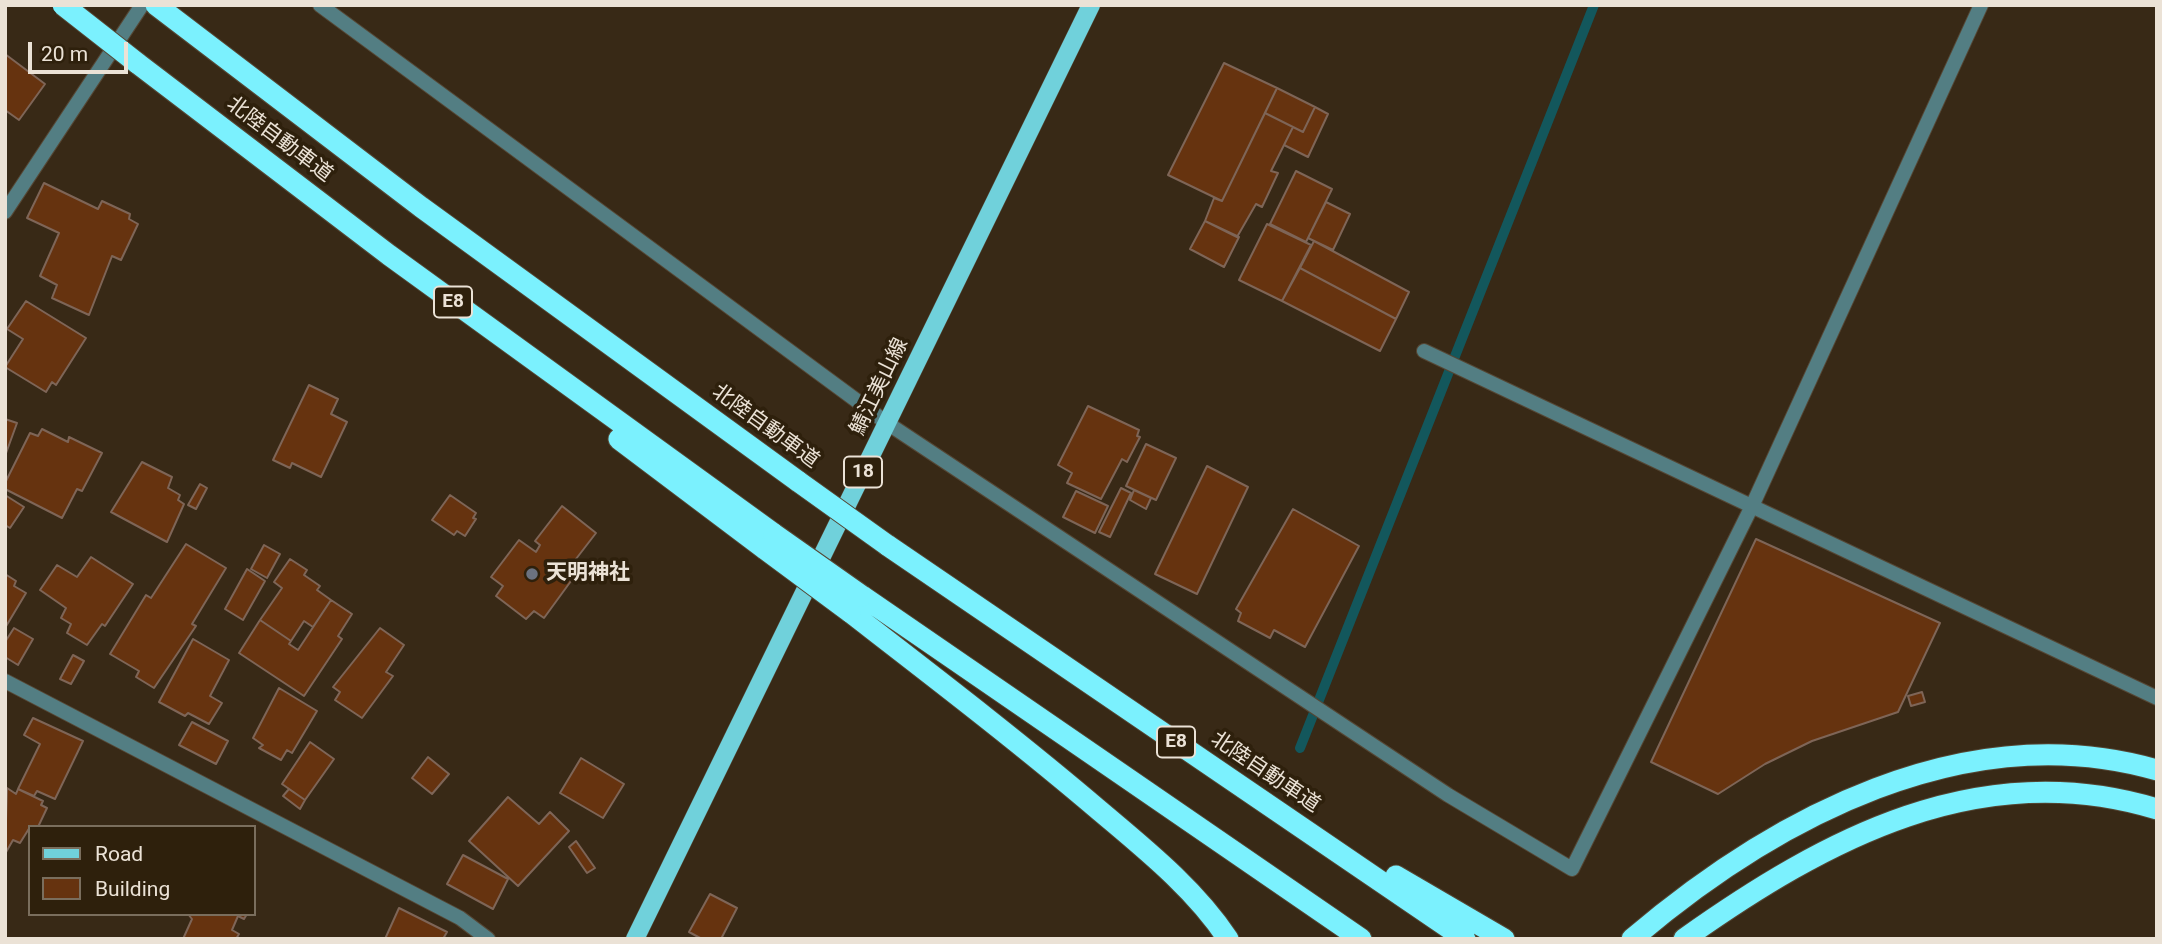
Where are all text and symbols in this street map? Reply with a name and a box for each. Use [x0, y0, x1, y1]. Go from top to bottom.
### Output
scale bar [32, 28, 131, 72]
text: 20 m [41, 42, 88, 66]
street label: 北陸自動車道 [221, 92, 337, 188]
road number: E8 [434, 286, 472, 318]
street label: 鯖江美山線 [846, 334, 914, 440]
street label: 北陸自動車道 [707, 380, 823, 474]
road number: 18 [844, 457, 882, 488]
place label: 天明神社 [546, 561, 630, 587]
marker: 天明神社 [524, 566, 540, 582]
road number: E8 [1157, 726, 1195, 758]
street label: 北陸自動車道 [1206, 727, 1324, 819]
legend [28, 825, 256, 916]
text: Road [95, 842, 143, 866]
text: Building [95, 877, 170, 901]

